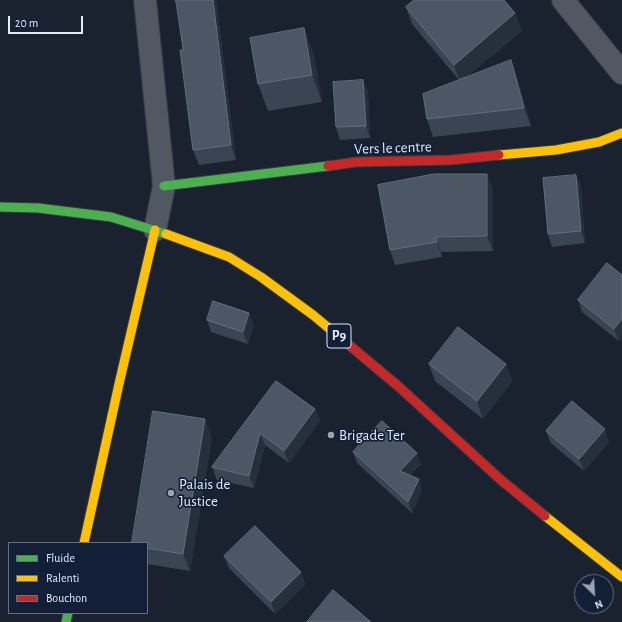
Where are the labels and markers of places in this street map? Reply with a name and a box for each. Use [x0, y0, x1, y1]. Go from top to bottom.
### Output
place label: Brigade Ter [339, 426, 405, 444]
marker: Brigade Ter [326, 430, 336, 440]
place label: Palais de Justice [179, 475, 230, 510]
marker: Palais de Justice [166, 488, 176, 498]

